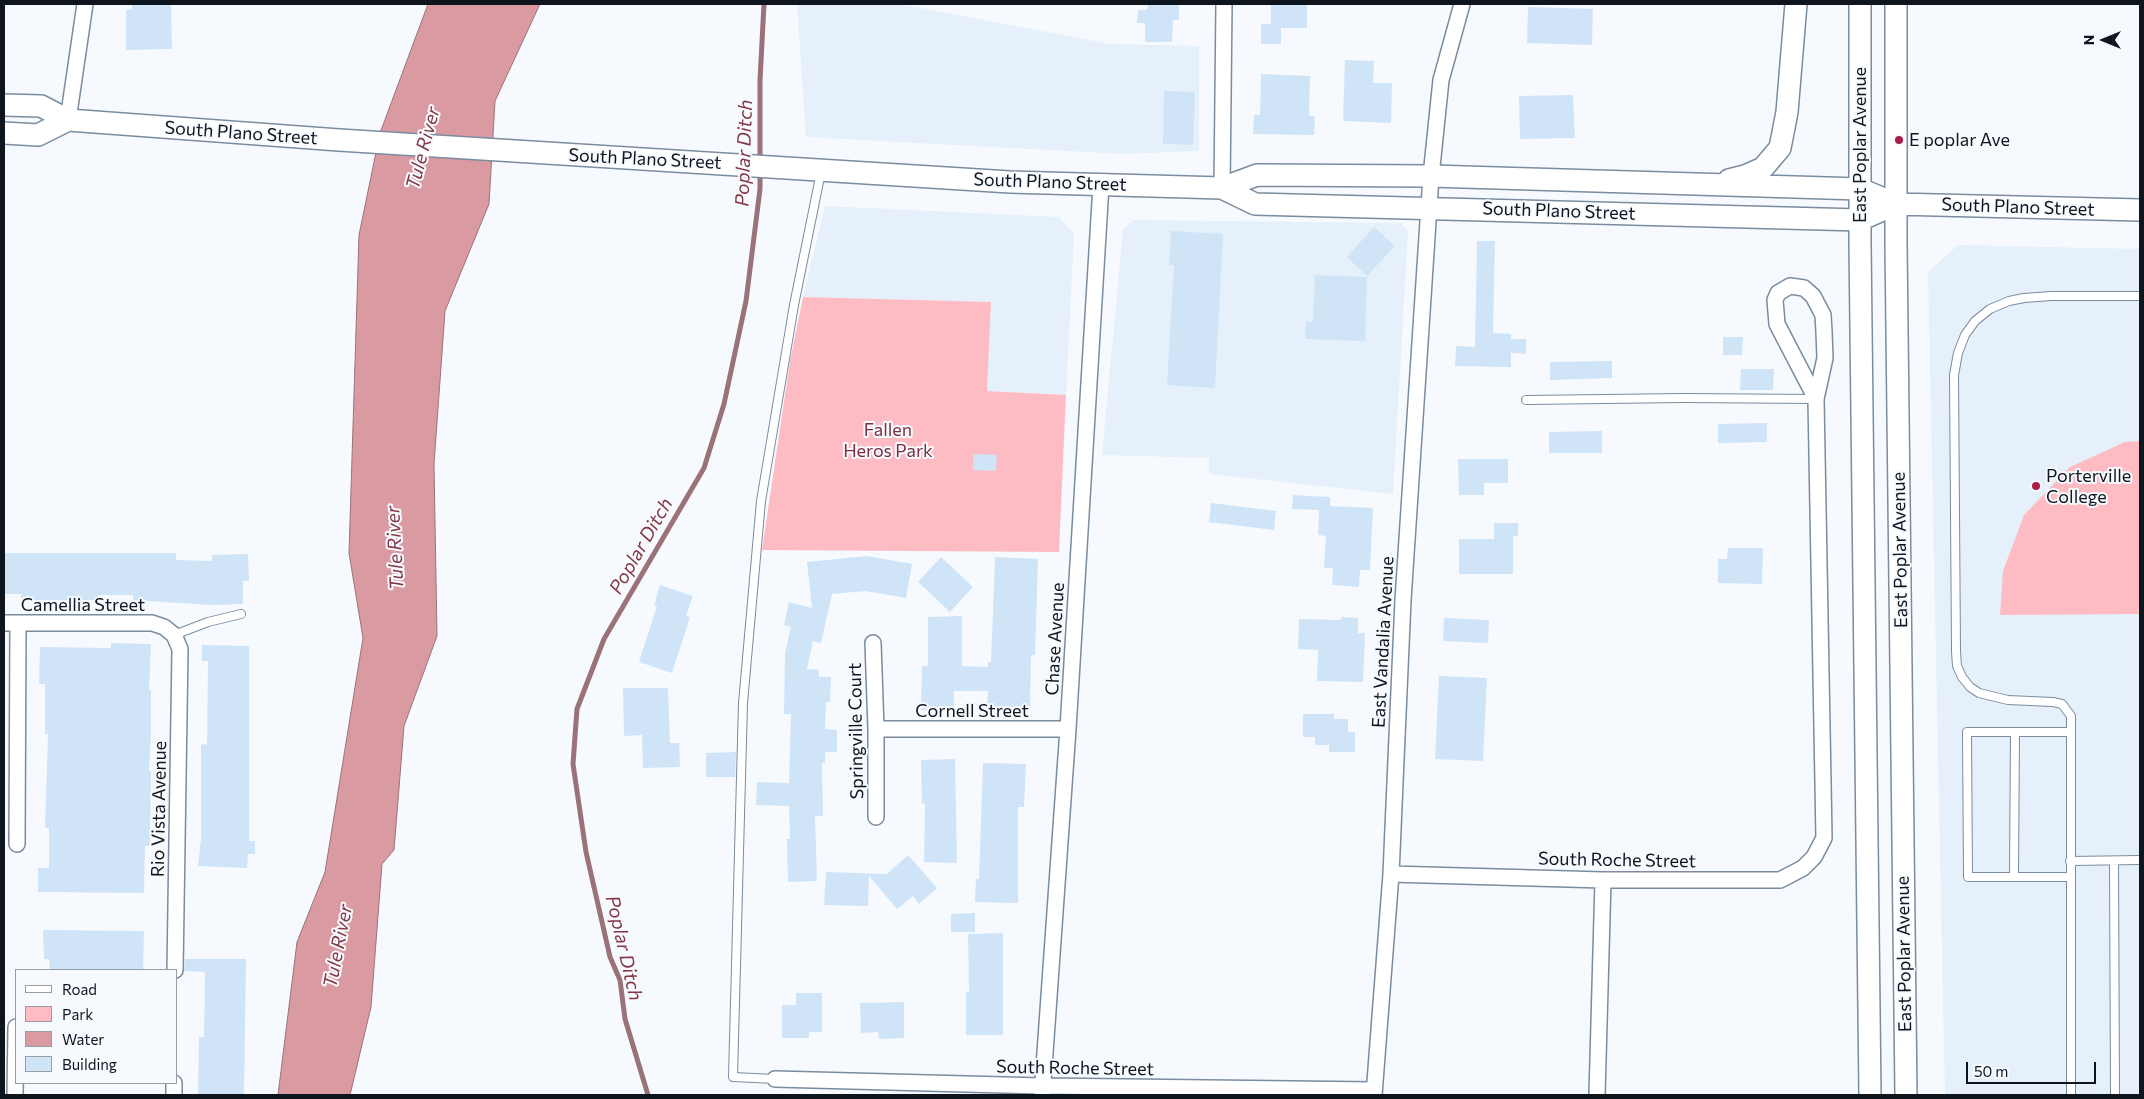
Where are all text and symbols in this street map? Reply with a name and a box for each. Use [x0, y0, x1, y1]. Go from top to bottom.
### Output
north arrow [2079, 15, 2129, 65]
text: N [2080, 35, 2097, 45]
street label: East Poplar Avenue [1849, 67, 1871, 223]
water label: Poplar Ditch [731, 99, 757, 207]
water label: Tule River [401, 104, 445, 192]
street label: South Plano Street [164, 117, 318, 149]
place label: E poplar Ave [1909, 129, 2010, 151]
marker: E poplar Ave [1893, 134, 1905, 146]
street label: South Plano Street [568, 144, 722, 174]
street label: South Plano Street [973, 169, 1127, 195]
street label: South Plano Street [1941, 194, 2095, 220]
street label: South Plano Street [1482, 198, 1636, 224]
park label: Fallen Heros Park [843, 419, 933, 462]
place label: Porterville College [2046, 465, 2131, 508]
street label: East Poplar Avenue [1888, 472, 1912, 628]
marker: Porterville College [2030, 480, 2042, 492]
water label: Poplar Ditch [604, 494, 678, 598]
water label: Tule River [381, 505, 409, 591]
street label: East Vandalia Avenue [1368, 556, 1398, 728]
street label: Chase Avenue [1041, 582, 1069, 696]
street label: Camellia Street [21, 594, 145, 616]
street label: Springville Court [844, 662, 868, 800]
street label: Cornell Street [915, 700, 1029, 722]
street label: Rio Vista Avenue [147, 741, 171, 877]
street label: South Roche Street [1538, 848, 1696, 872]
street label: East Poplar Avenue [1892, 876, 1916, 1032]
water label: Poplar Ditch [601, 893, 647, 1003]
water label: Tule River [319, 902, 357, 990]
legend [15, 969, 178, 1084]
text: Road [62, 980, 97, 998]
text: Park [62, 1005, 93, 1023]
text: Water [62, 1030, 104, 1048]
scale bar [1969, 1052, 2099, 1084]
text: Building [62, 1055, 117, 1073]
street label: South Roche Street [996, 1056, 1154, 1080]
text: 50 m [1974, 1062, 2008, 1080]

